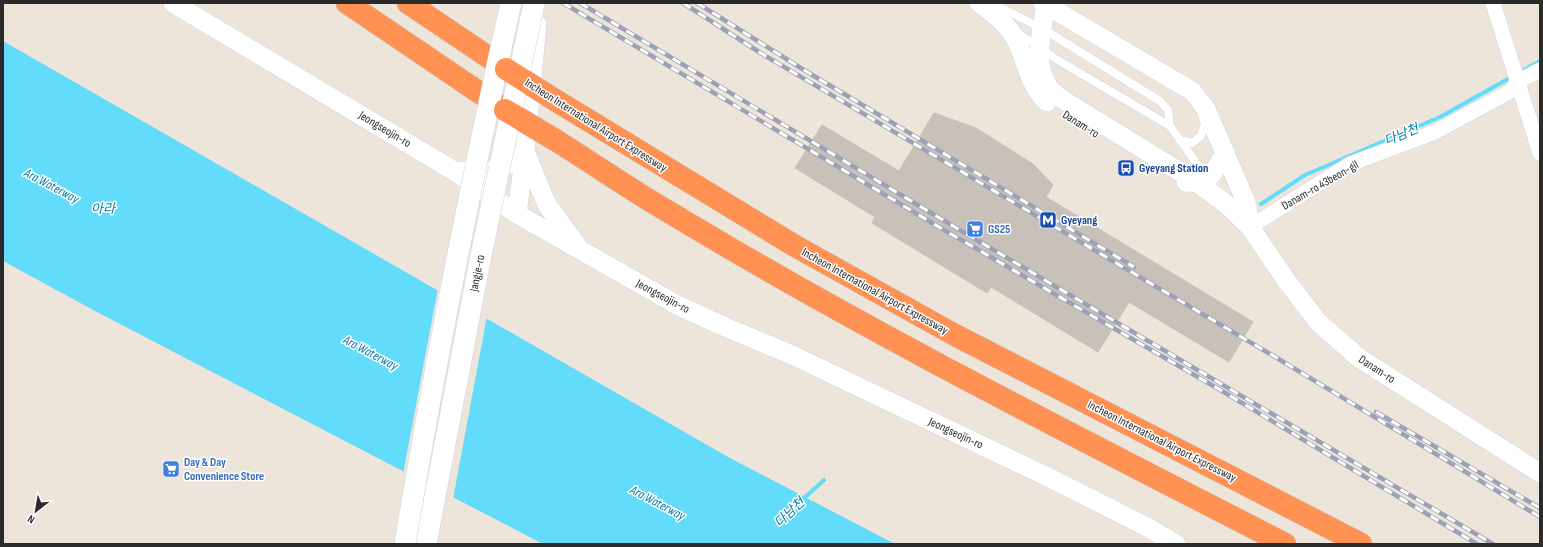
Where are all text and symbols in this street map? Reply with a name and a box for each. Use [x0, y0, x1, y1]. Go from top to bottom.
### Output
street label: Incheon International Airport Expressway [522, 75, 670, 176]
street label: Jeongseojin-ro [355, 107, 414, 151]
street label: Danam-ro [1060, 107, 1102, 142]
water label: 다남천 [1382, 120, 1422, 149]
street label: Danam-ro 43beon-gil [1279, 157, 1361, 214]
bus stop icon: Gyeyang Station [1116, 158, 1136, 178]
place label: Gyeyang Station [1139, 161, 1208, 176]
water label: Ara Waterway [20, 164, 83, 207]
water label: 아라 [91, 201, 117, 217]
metro station icon: Gyeyang [1038, 210, 1058, 230]
place label: Gyeyang [1061, 213, 1097, 228]
supermarket icon: GS25 [965, 219, 985, 239]
place label: GS25 [988, 222, 1010, 237]
street label: Incheon International Airport Expressway [799, 245, 951, 338]
street label: Jangje-ro [466, 254, 488, 294]
street label: Jeongseojin-ro [633, 276, 692, 317]
water label: Ara Waterway [339, 331, 402, 374]
street label: Danam-ro [1356, 352, 1398, 387]
street label: Incheon International Airport Expressway [1085, 397, 1239, 486]
street label: Jeongseojin-ro [925, 414, 985, 453]
place label: Day & Day Convenience Store [184, 455, 264, 484]
supermarket icon: Day & Day Convenience Store [161, 459, 181, 479]
water label: Ara Waterway [626, 481, 689, 524]
north arrow [16, 491, 56, 531]
water label: 다남천 [771, 494, 809, 531]
text: N [25, 512, 37, 526]

